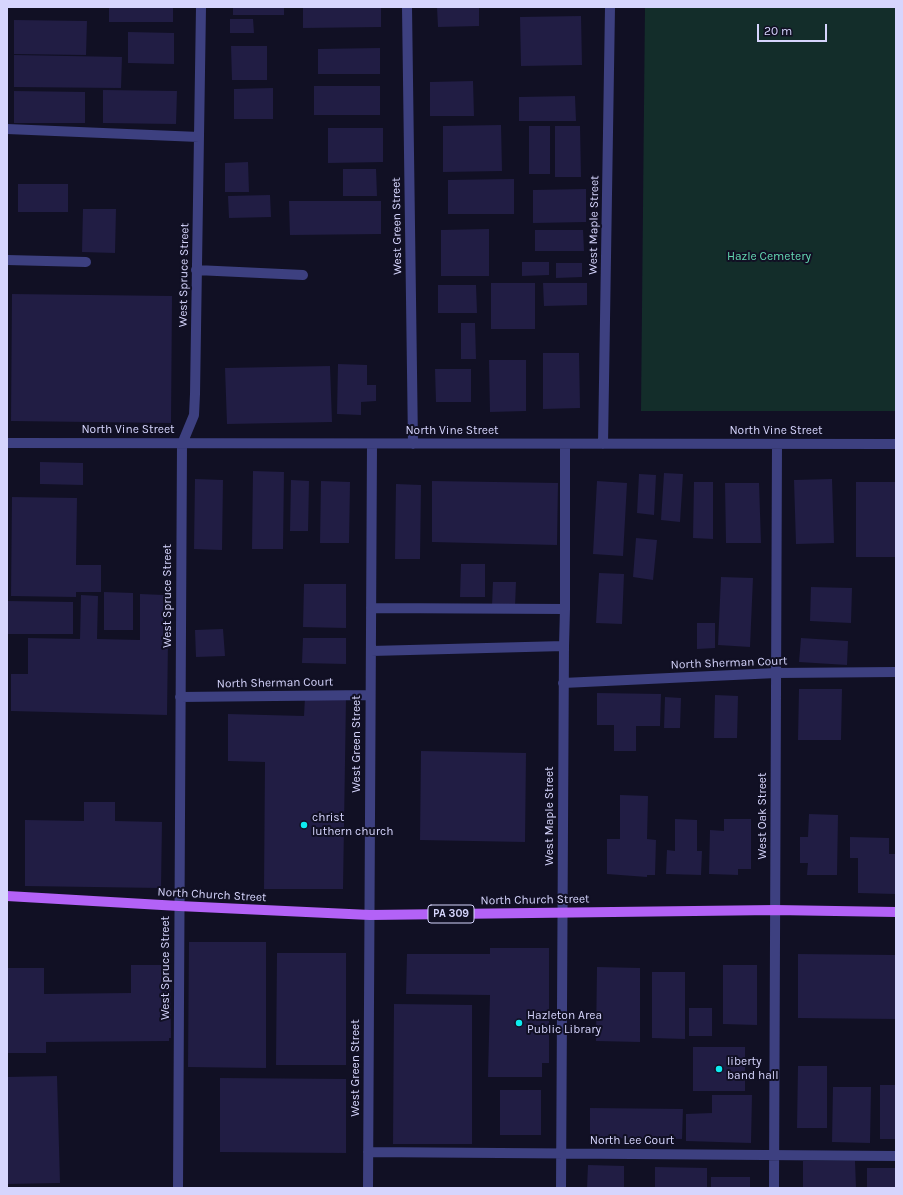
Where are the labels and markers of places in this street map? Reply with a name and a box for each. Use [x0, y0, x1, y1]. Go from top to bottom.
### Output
place label: christ luthern church [312, 811, 393, 839]
marker: christ luthern church [299, 820, 309, 830]
place label: Hazleton Area Public Library [527, 1009, 602, 1037]
marker: Hazleton Area Public Library [514, 1018, 524, 1028]
place label: liberty band hall [727, 1055, 778, 1083]
marker: liberty band hall [714, 1064, 724, 1074]

